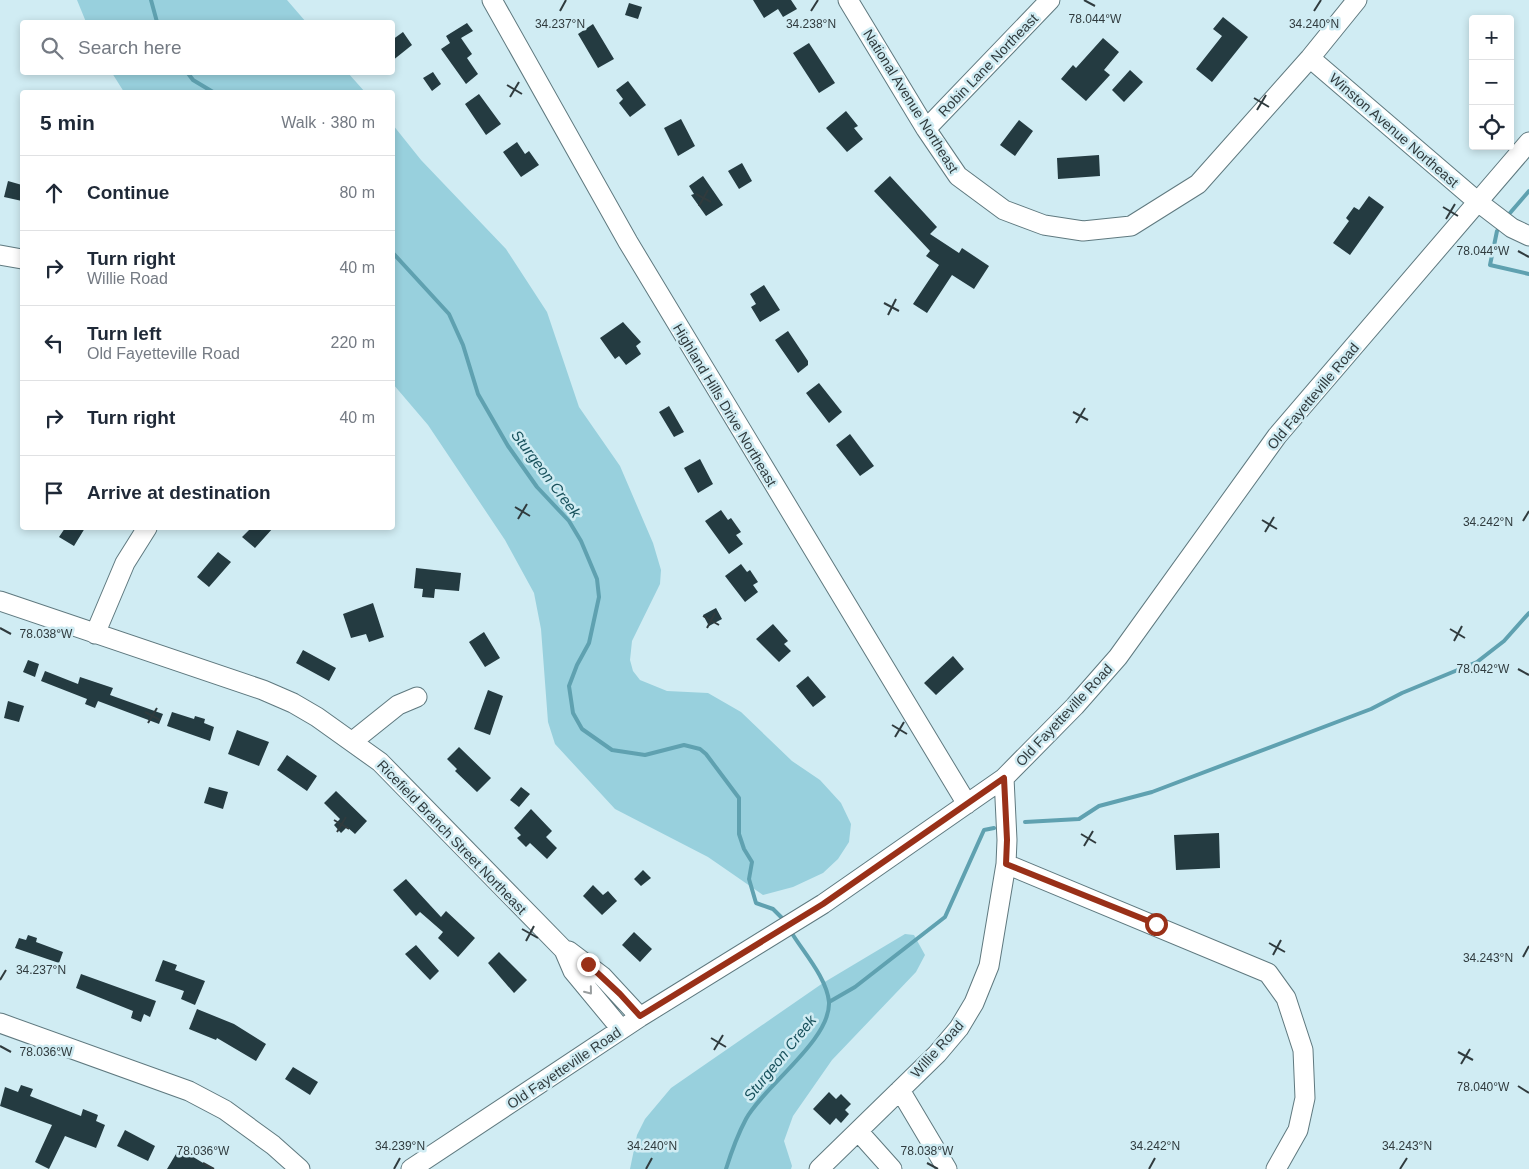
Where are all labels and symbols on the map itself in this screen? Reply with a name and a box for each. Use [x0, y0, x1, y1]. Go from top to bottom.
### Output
street label: Robin Lane Northeast [935, 10, 1041, 120]
text: 78.044°W [1069, 12, 1122, 26]
text: 34.237°N [535, 17, 585, 31]
text: 34.238°N [786, 17, 836, 31]
text: 34.240°N [1289, 17, 1339, 31]
street label: National Avenue Northeast [860, 26, 962, 176]
street label: Winston Avenue Northeast [1326, 70, 1462, 190]
text: 78.044°W [1457, 244, 1510, 258]
street label: Highland Hills Drive Northeast [670, 321, 780, 489]
street label: Old Fayetteville Road [1264, 340, 1362, 452]
water label: Sturgeon Creek [508, 427, 586, 522]
text: 34.242°N [1463, 515, 1513, 529]
text: 78.038°W [20, 627, 73, 641]
street label: Old Fayetteville Road [1013, 661, 1115, 769]
text: 78.042°W [1457, 662, 1510, 676]
street label: Ricefield Branch Street Northeast [374, 757, 530, 917]
route start [1145, 913, 1168, 936]
text: 34.243°N [1463, 951, 1513, 965]
route end [577, 953, 600, 976]
text: 34.237°N [16, 963, 66, 977]
one-way arrow [584, 985, 592, 994]
water label: Sturgeon Creek [740, 1010, 820, 1104]
street label: Willie Road [907, 1017, 967, 1081]
street label: Old Fayetteville Road [504, 1024, 624, 1112]
text: 78.036°W [20, 1045, 73, 1059]
text: 78.040°W [1457, 1080, 1510, 1094]
text: 34.239°N [375, 1139, 425, 1153]
text: 34.240°N [627, 1139, 677, 1153]
text: 34.242°N [1130, 1139, 1180, 1153]
text: 34.243°N [1382, 1139, 1432, 1153]
text: 78.036°W [177, 1144, 230, 1158]
text: 78.038°W [901, 1144, 954, 1158]

